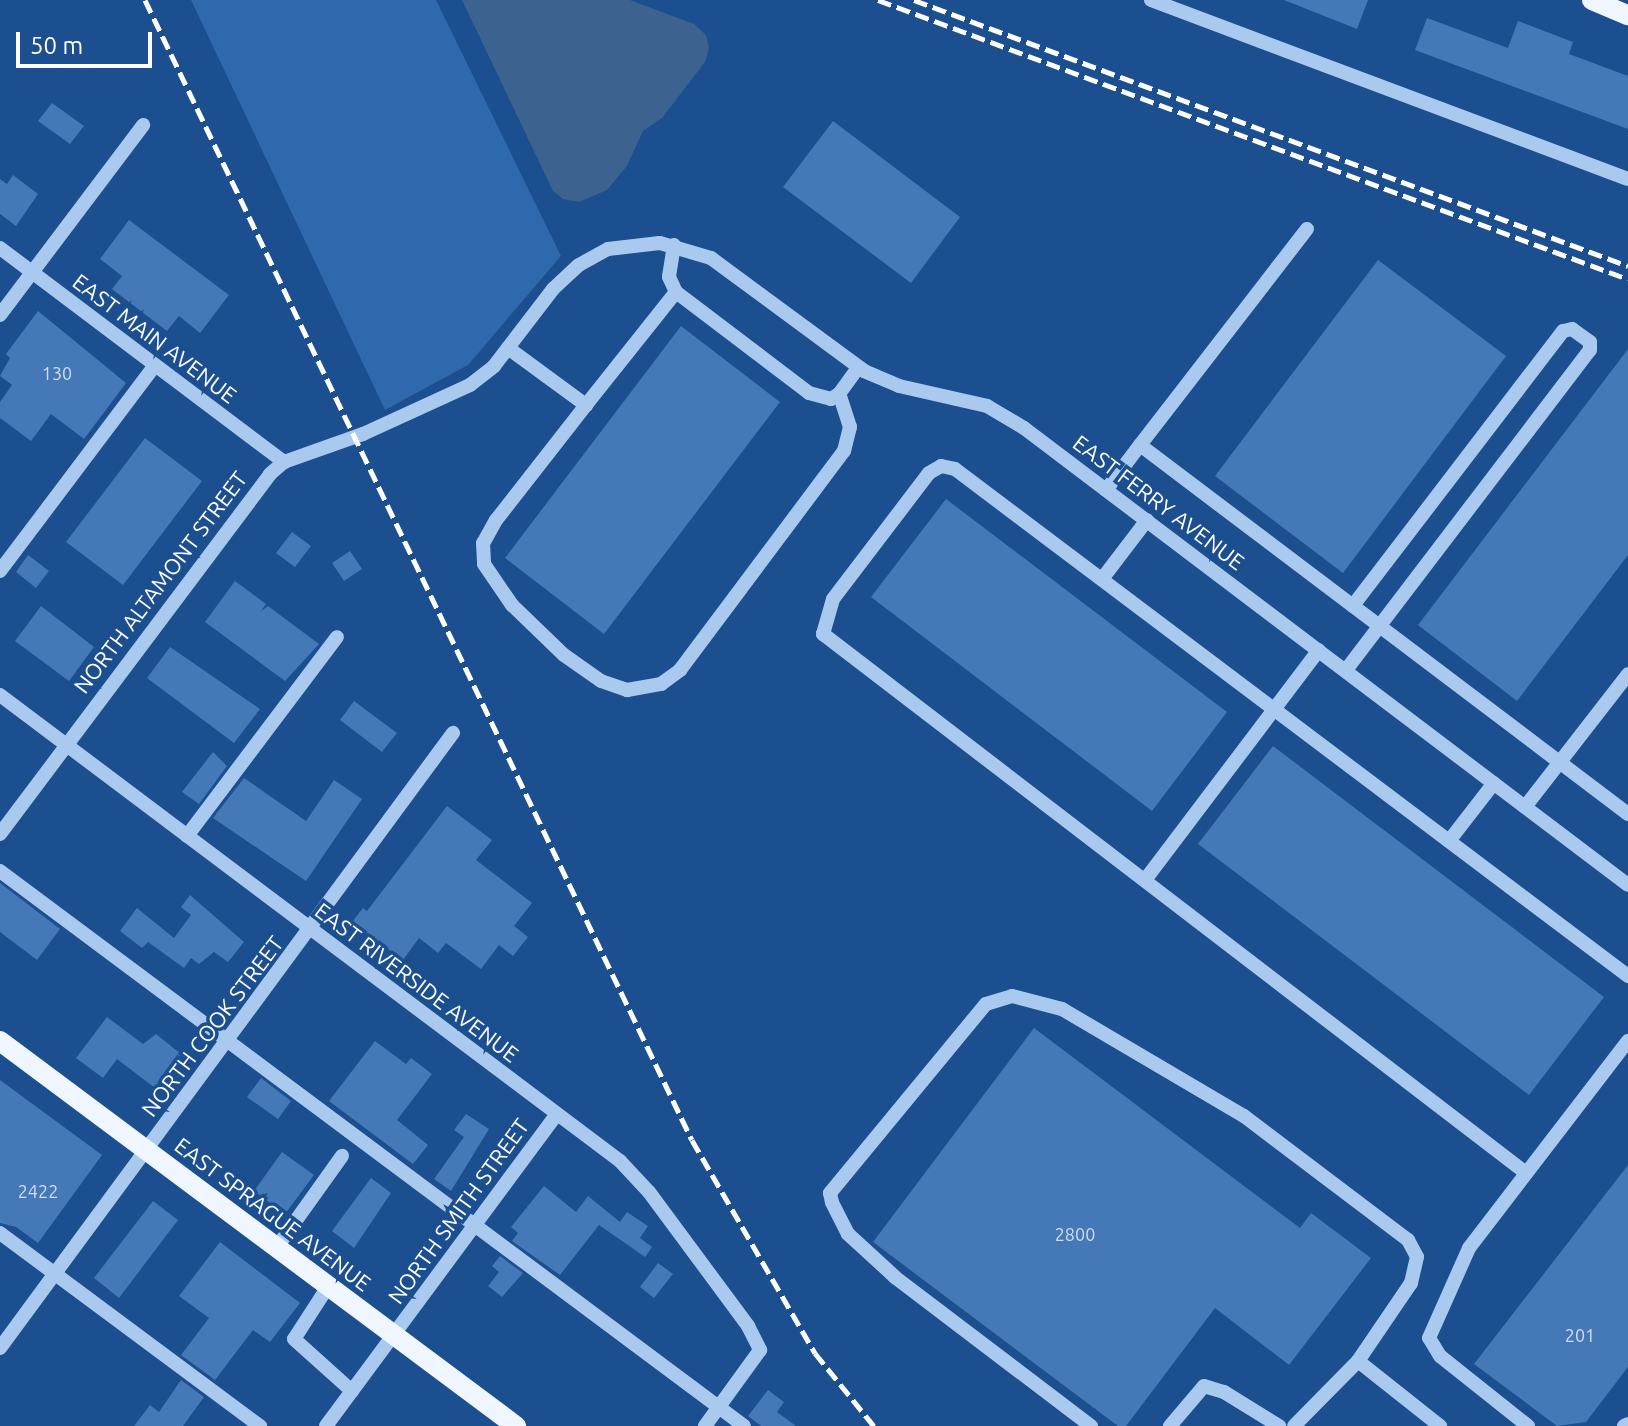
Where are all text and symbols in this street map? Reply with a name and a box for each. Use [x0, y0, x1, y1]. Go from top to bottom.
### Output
scale bar [20, 16, 156, 66]
text: 50 m [30, 32, 83, 59]
street label: EAST MAIN AVENUE [68, 268, 242, 408]
house number: 130 [42, 362, 72, 384]
street label: EAST FERRY AVENUE [1068, 429, 1250, 575]
street label: NORTH ALTAMONT STREET [68, 466, 252, 698]
street label: EAST RIVERSIDE AVENUE [310, 897, 524, 1067]
street label: NORTH COOK STREET [135, 930, 289, 1122]
street label: NORTH SMITH STREET [382, 1113, 534, 1309]
street label: EAST SPRAGUE AVENUE [170, 1132, 376, 1296]
house number: 2422 [18, 1180, 58, 1202]
house number: 2800 [1055, 1223, 1095, 1245]
house number: 201 [1565, 1324, 1595, 1346]

